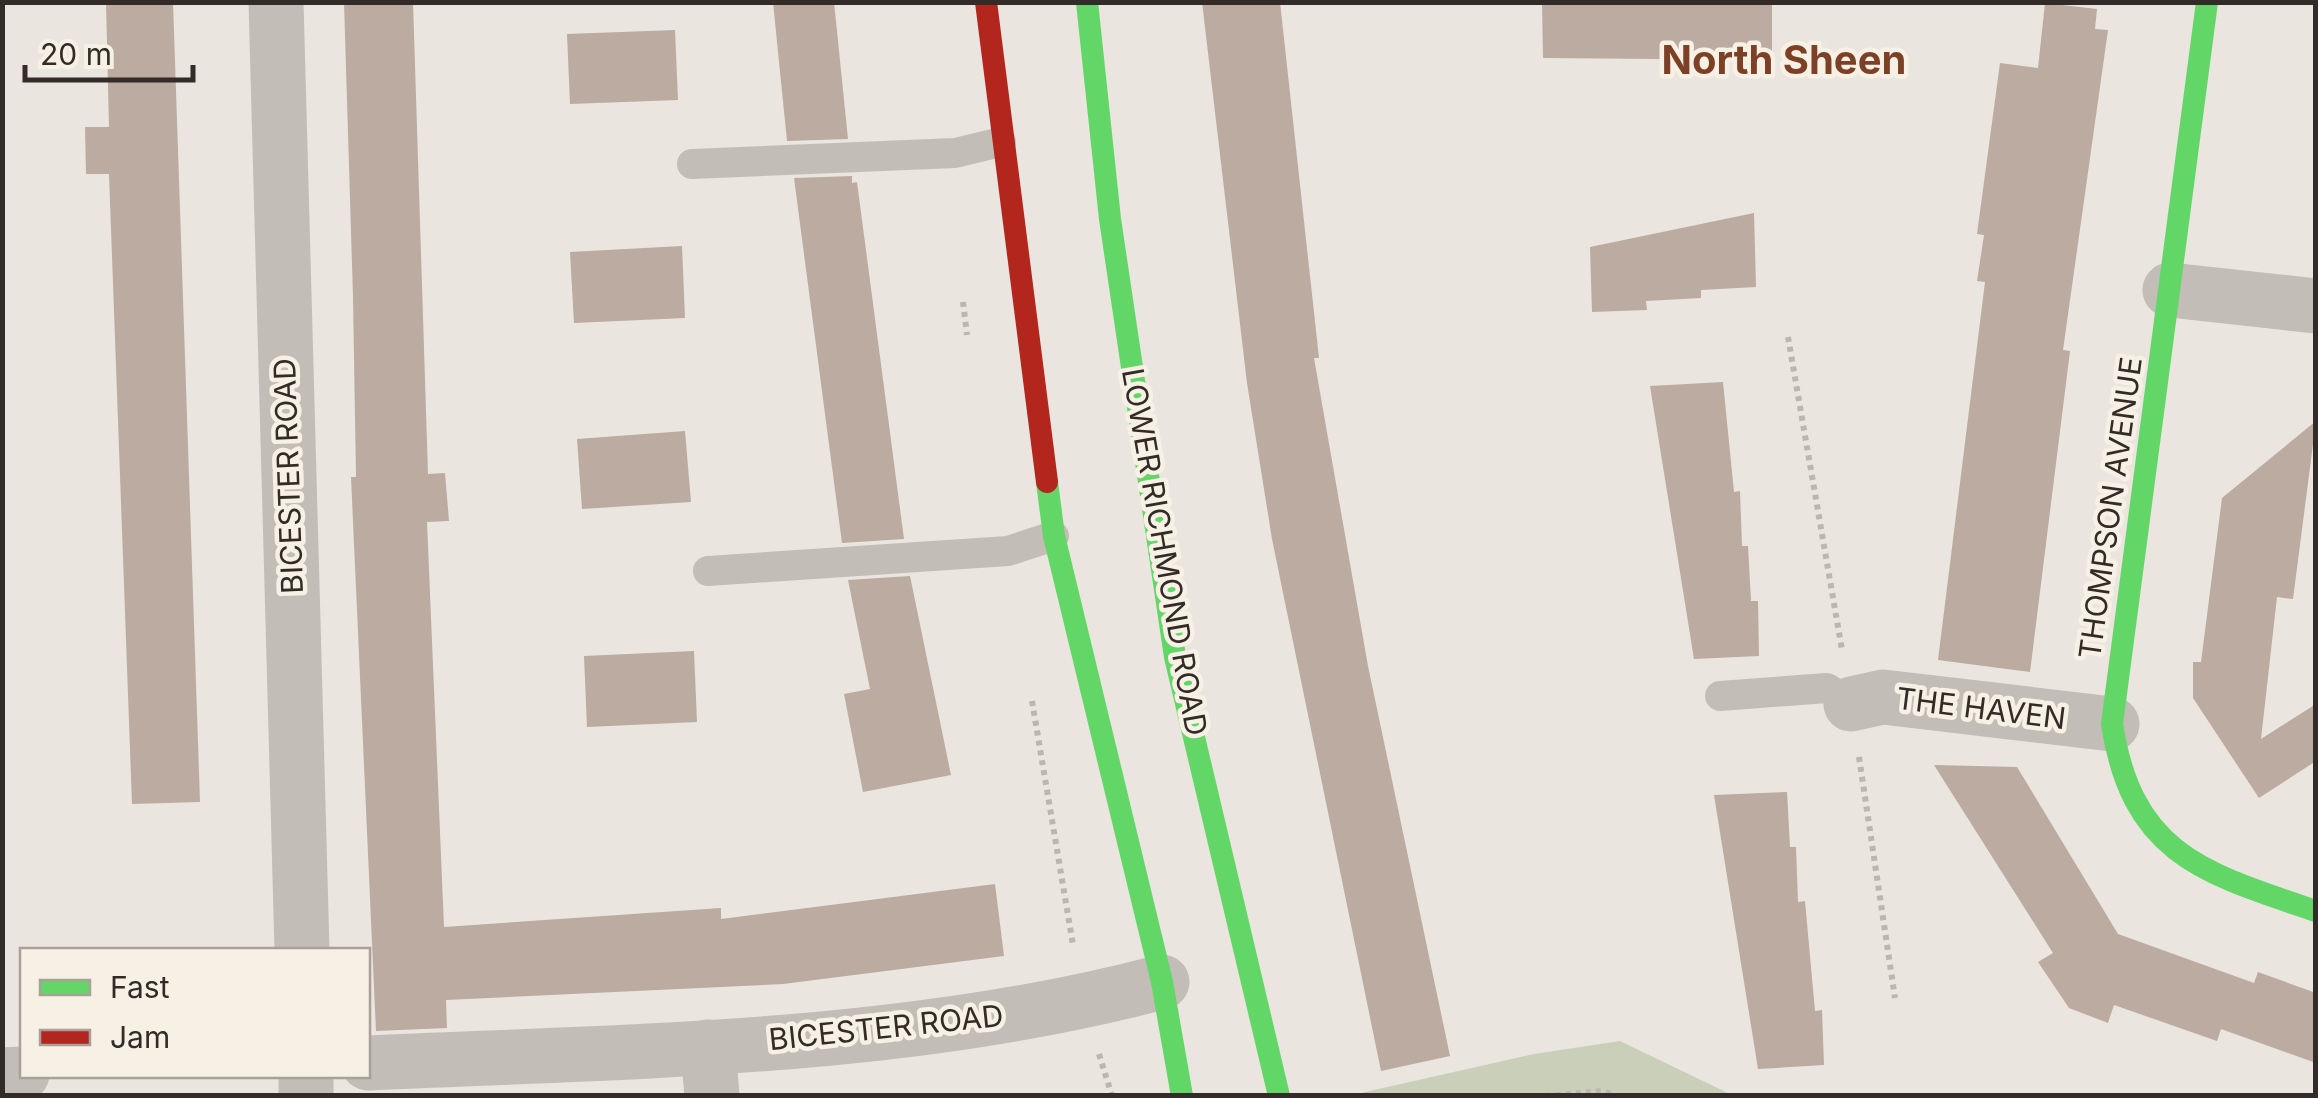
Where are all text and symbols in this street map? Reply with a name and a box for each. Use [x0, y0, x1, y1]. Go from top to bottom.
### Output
scale bar [25, 20, 192, 82]
district label: North Sheen [1662, 35, 1906, 84]
text: 20 m [40, 36, 112, 72]
street label: THOMPSON AVENUE [2071, 355, 2149, 661]
street label: BICESTER ROAD [266, 358, 310, 594]
street label: LOWER RICHMOND ROAD [1115, 365, 1215, 738]
street label: THE HAVEN [1894, 680, 2068, 736]
legend [20, 948, 370, 1078]
text: Fast [110, 969, 170, 1005]
street label: BICESTER ROAD [767, 997, 1005, 1057]
text: Jam [110, 1019, 170, 1055]

